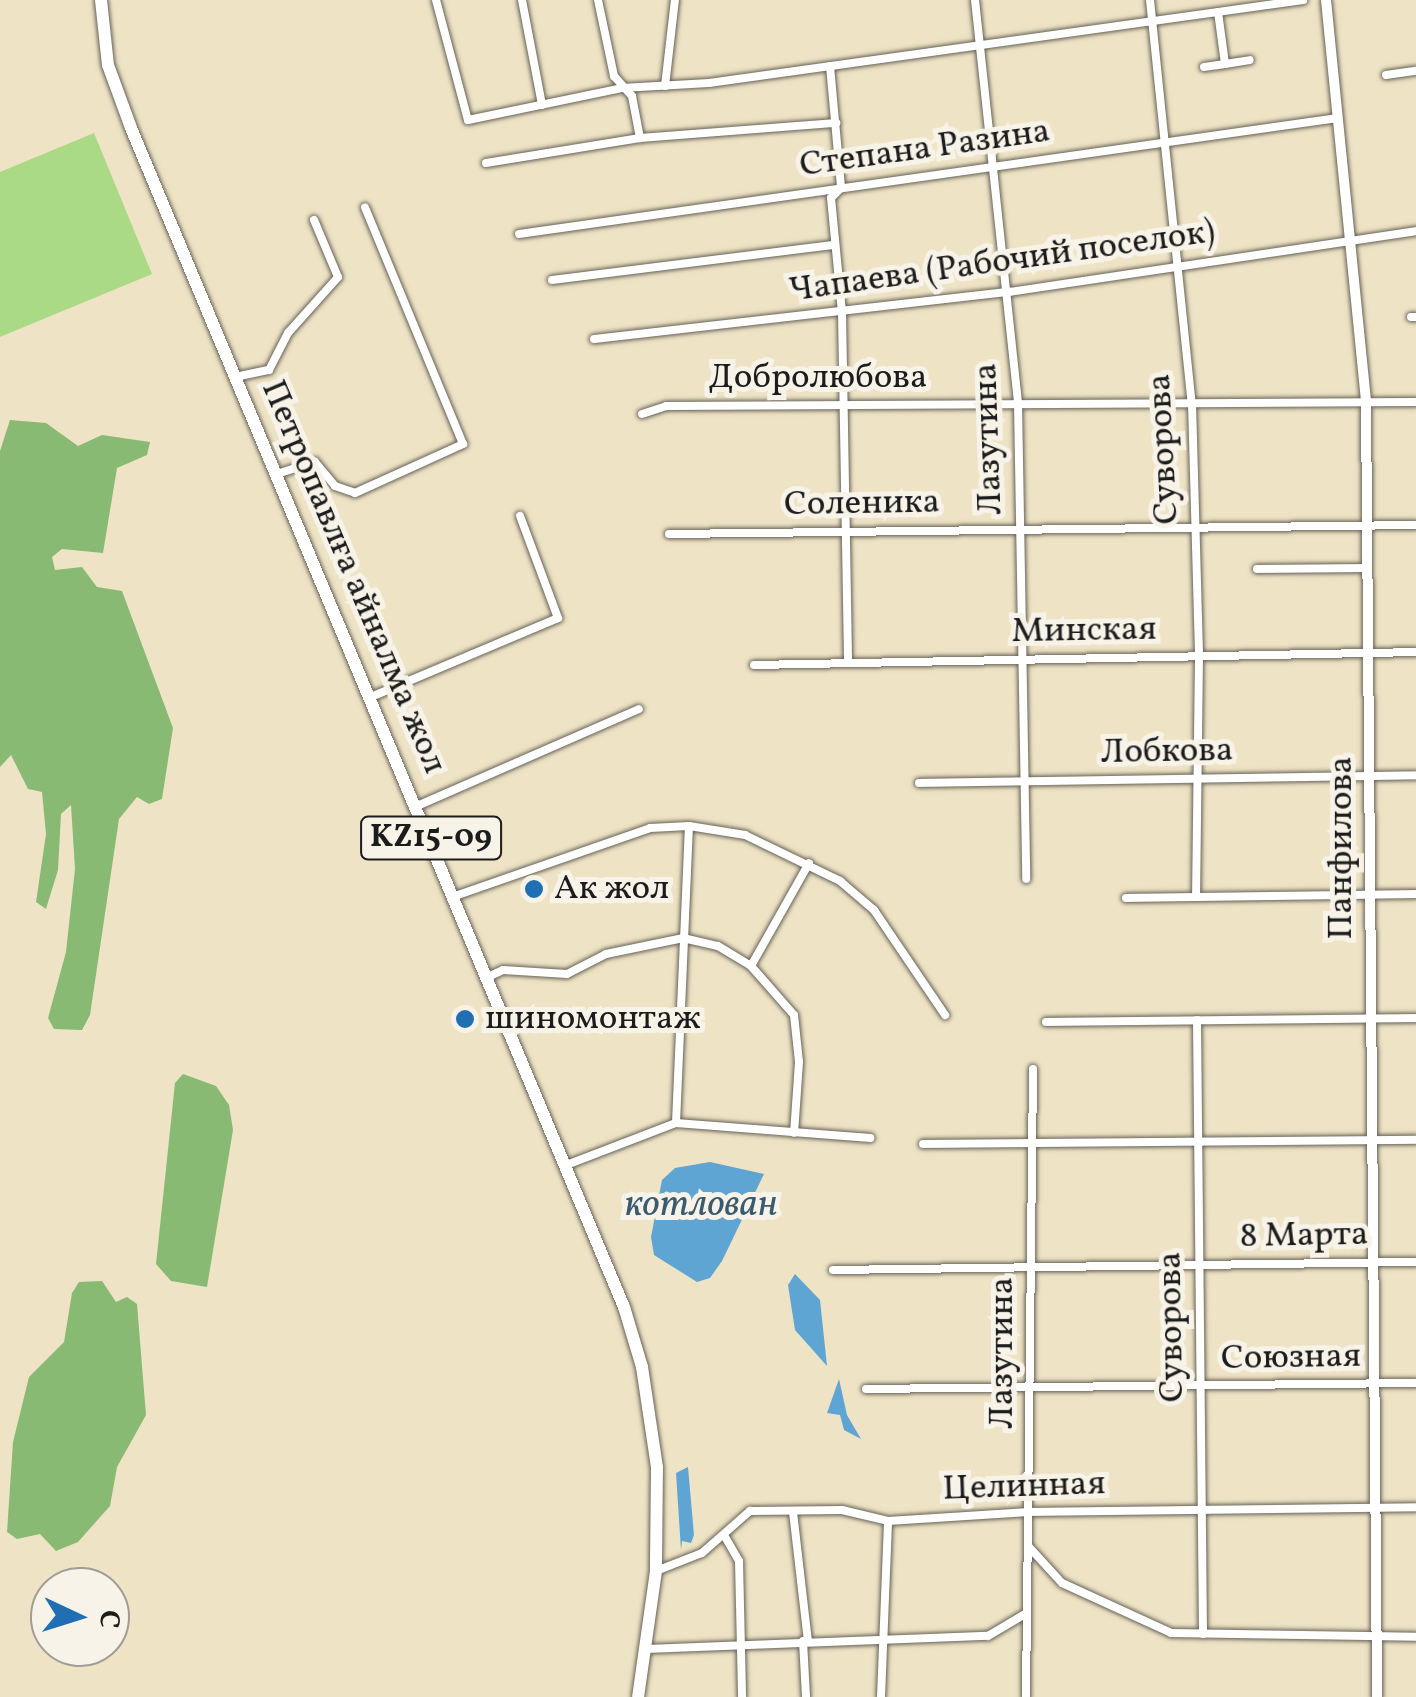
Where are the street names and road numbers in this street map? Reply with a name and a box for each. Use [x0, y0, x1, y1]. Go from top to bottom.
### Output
street label: Степана Разина [797, 111, 1053, 187]
street label: Чапаева (Рабочий поселок) [786, 211, 1218, 313]
street label: Добролюбова [708, 357, 928, 399]
street label: Лазутина [965, 362, 1013, 516]
street label: Суворова [1139, 373, 1189, 525]
street label: Петропавлға айналма жол [251, 374, 455, 780]
street label: Соленика [784, 482, 940, 526]
street label: Минская [1011, 609, 1157, 653]
street label: Лобкова [1100, 730, 1234, 774]
street label: Панфилова [1321, 756, 1363, 940]
road number: KZ15-09 [358, 811, 504, 865]
street label: 8 Марта [1239, 1214, 1369, 1258]
street label: Суворова [1150, 1251, 1194, 1403]
street label: Лазутина [982, 1277, 1024, 1429]
street label: Союзная [1221, 1336, 1361, 1380]
street label: Целинная [942, 1463, 1106, 1511]

